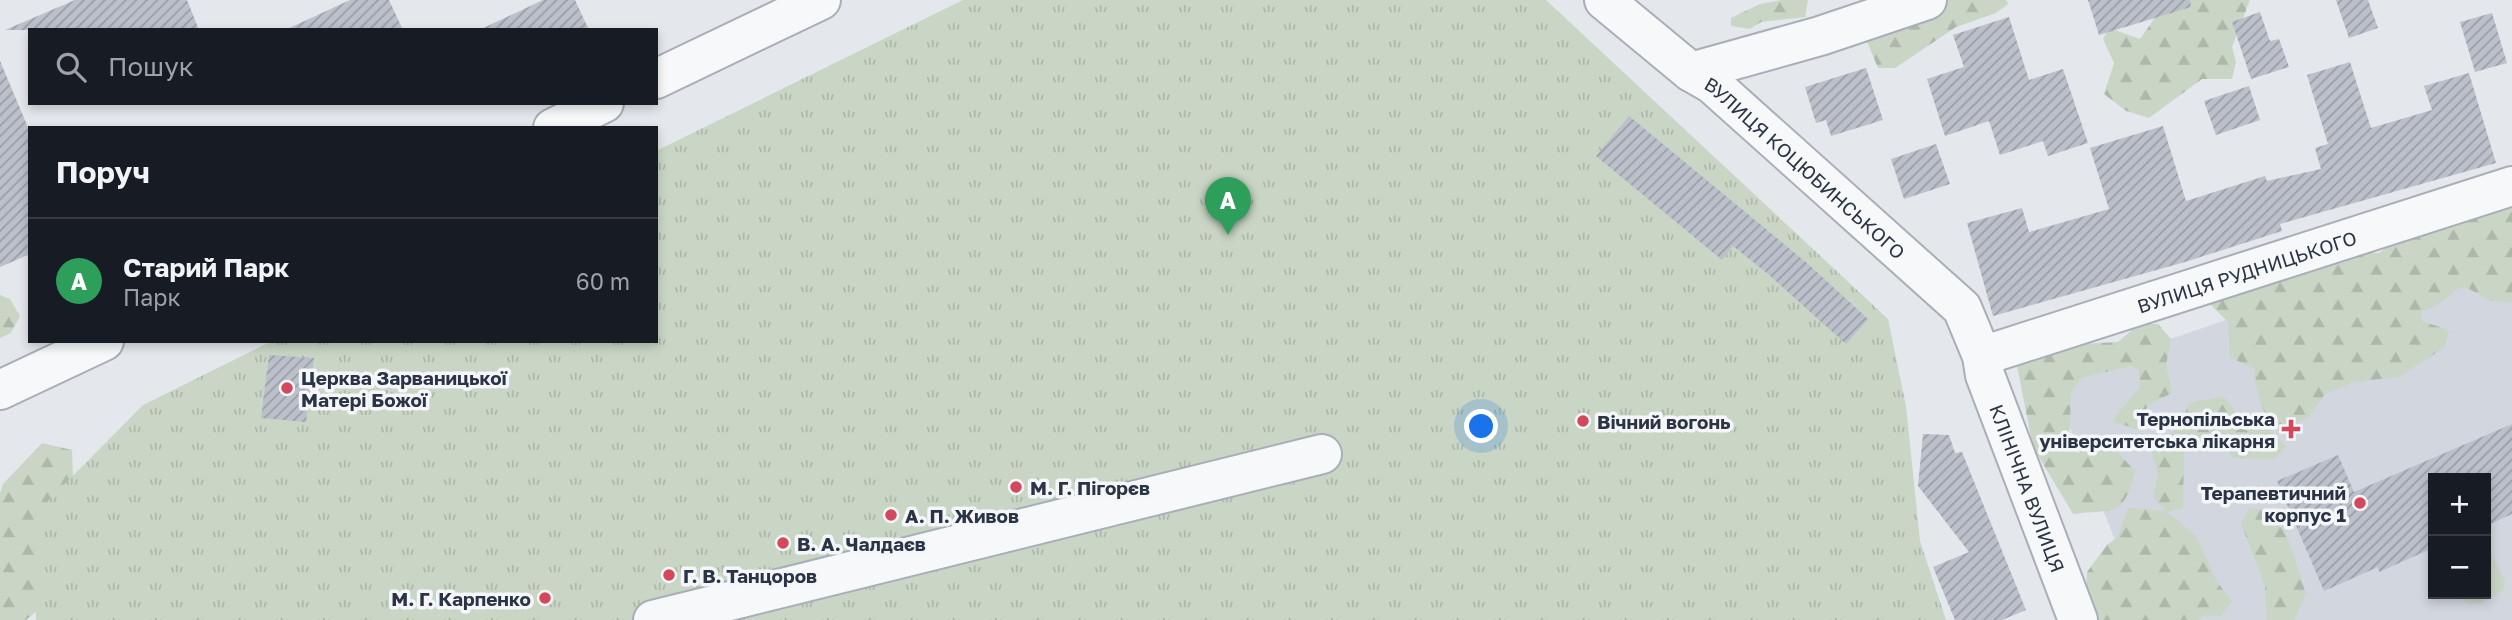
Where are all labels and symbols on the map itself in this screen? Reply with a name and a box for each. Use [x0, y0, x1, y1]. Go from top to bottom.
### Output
street label: ВУЛИЦЯ КОЦЮБИНСЬКОГО [1701, 71, 1910, 263]
pin: A [1205, 177, 1251, 235]
street label: ВУЛИЦЯ РУДНИЦЬКОГО [2134, 225, 2359, 317]
place label: Церква Зарваницької Матері Божої [301, 366, 509, 411]
marker: Церква Зарваницької Матері Божої [279, 380, 295, 396]
street label: КЛІНІЧНА ВУЛИЦЯ [1986, 401, 2070, 575]
place label: Тернопільська університетська лікарня [2039, 407, 2275, 452]
your location [1464, 409, 1498, 443]
place label: Вічний вогонь [1597, 410, 1731, 433]
marker: Вічний вогонь [1575, 413, 1591, 429]
marker: Тернопільська університетська лікарня [2281, 419, 2301, 439]
place label: М. Г. Пігорєв [1030, 476, 1150, 499]
marker: М. Г. Пігорєв [1008, 479, 1024, 495]
place label: Терапевтичний корпус 1 [2201, 481, 2346, 526]
marker: Терапевтичний корпус 1 [2352, 495, 2368, 511]
place label: А. П. Живов [905, 504, 1019, 527]
marker: А. П. Живов [883, 507, 899, 523]
place label: В. А. Чалдаєв [797, 532, 926, 555]
marker: В. А. Чалдаєв [775, 535, 791, 551]
place label: Г. В. Танцоров [683, 564, 817, 587]
marker: Г. В. Танцоров [661, 567, 677, 583]
place label: М. Г. Карпенко [391, 587, 531, 610]
marker: М. Г. Карпенко [537, 590, 553, 606]

